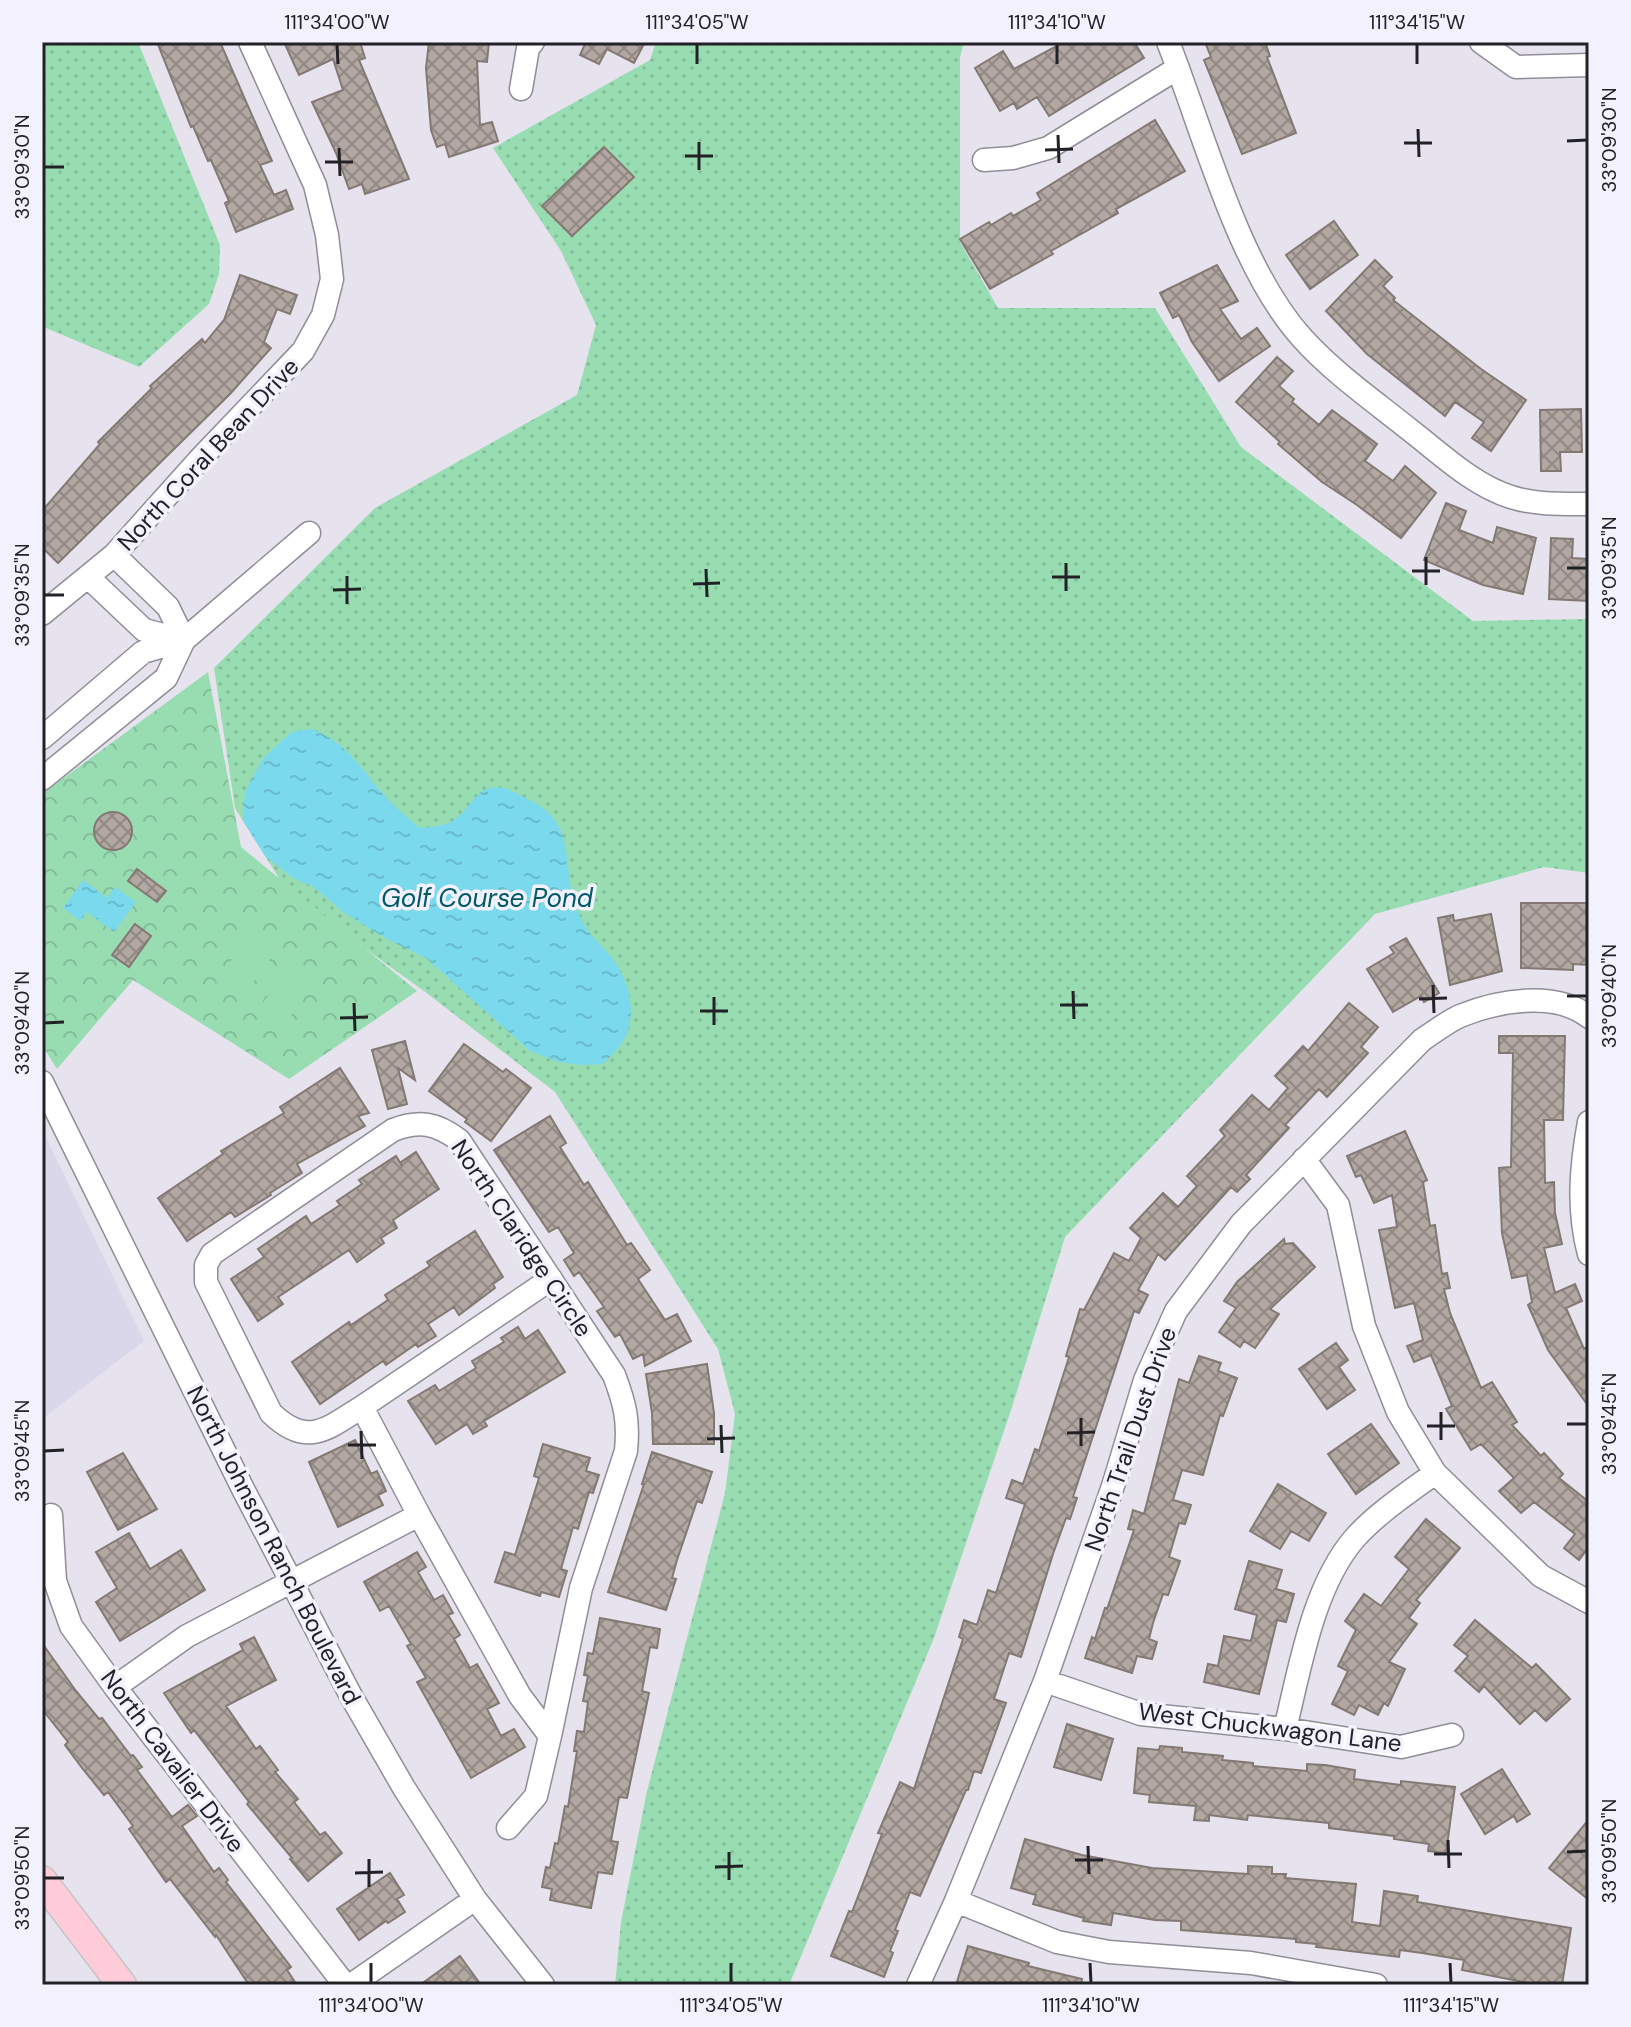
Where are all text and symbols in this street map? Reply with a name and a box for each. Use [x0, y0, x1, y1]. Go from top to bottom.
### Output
text: 111°34'00"W [284, 9, 390, 35]
text: 111°34'05"W [645, 9, 749, 35]
text: 111°34'10"W [1008, 9, 1106, 35]
text: 111°34'15"W [1369, 9, 1465, 35]
text: 33°09'30"N [1596, 87, 1622, 193]
text: 33°09'30"N [9, 114, 35, 220]
street label: North Coral Bean Drive [111, 351, 305, 557]
text: 33°09'35"N [1596, 516, 1622, 620]
text: 33°09'35"N [9, 543, 35, 647]
water label: Golf Course Pond [381, 881, 594, 915]
text: 33°09'40"N [1596, 944, 1622, 1048]
text: 33°09'40"N [9, 971, 35, 1075]
street label: North Claridge Circle [444, 1133, 600, 1343]
street label: North Trail Dust Drive [1077, 1323, 1183, 1555]
text: 33°09'45"N [1596, 1373, 1622, 1475]
street label: North Johnson Ranch Boulevard [180, 1380, 368, 1710]
text: 33°09'45"N [9, 1400, 35, 1502]
street label: North Cavalier Drive [94, 1663, 252, 1859]
street label: West Chuckwagon Lane [1137, 1695, 1403, 1759]
text: 33°09'50"N [1596, 1799, 1622, 1903]
text: 33°09'50"N [9, 1826, 35, 1930]
text: 111°34'00"W [318, 1992, 424, 2018]
text: 111°34'05"W [679, 1992, 783, 2018]
text: 111°34'10"W [1042, 1992, 1140, 2018]
text: 111°34'15"W [1403, 1992, 1499, 2018]

